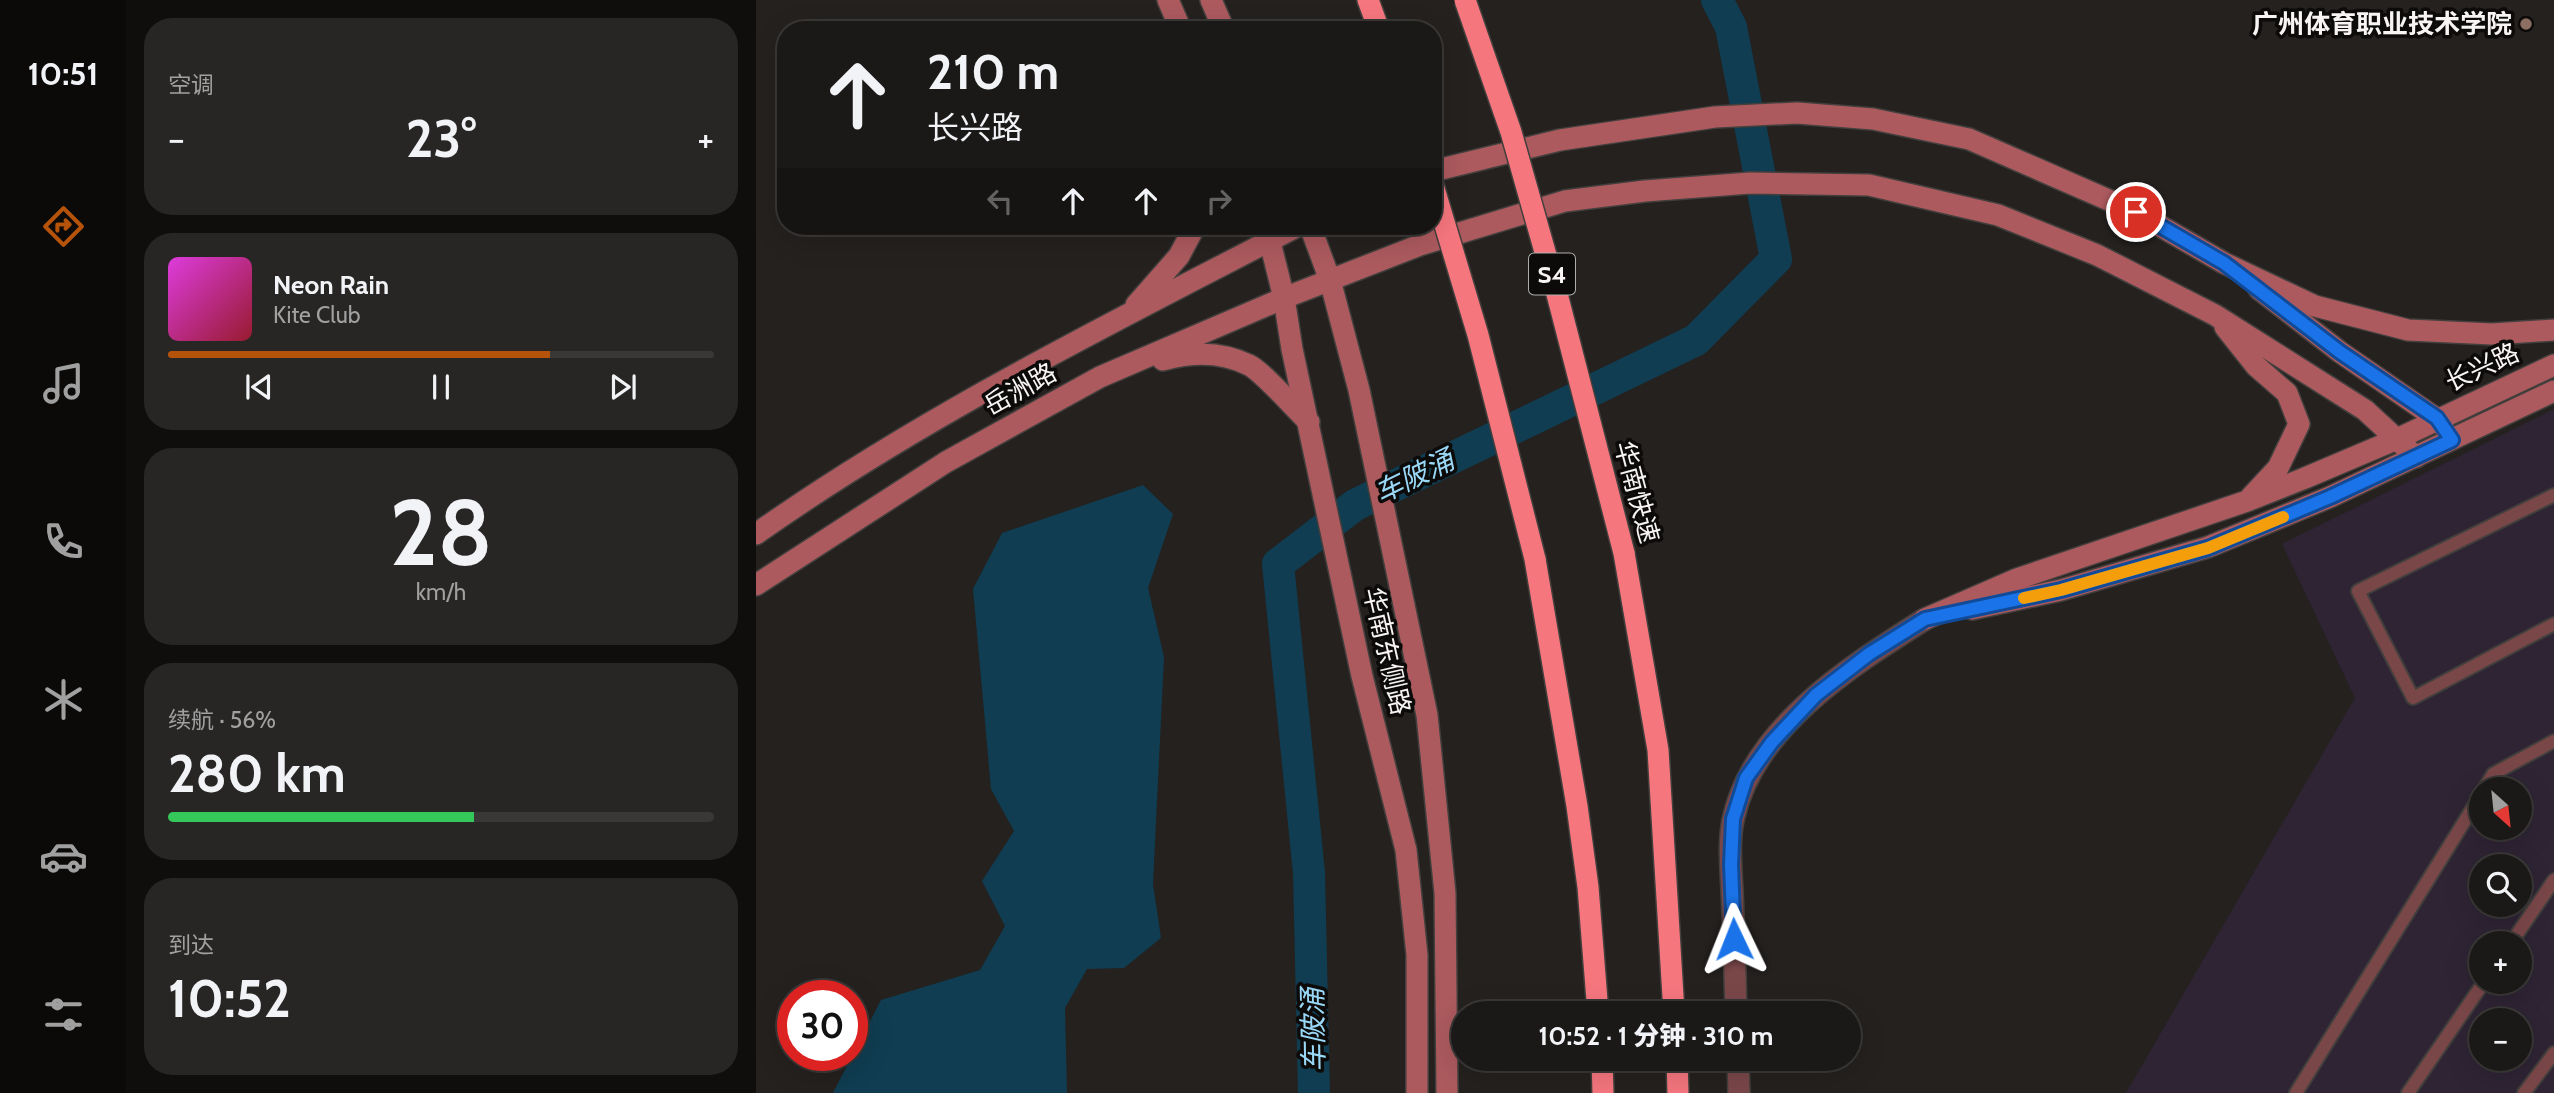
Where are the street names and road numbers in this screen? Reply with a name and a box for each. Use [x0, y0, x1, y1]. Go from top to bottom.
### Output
road number: S4 [1529, 254, 1575, 295]
street label: 长兴路 [2440, 336, 2524, 398]
street label: 岳洲路 [978, 356, 1062, 422]
street label: 华南快速 [1608, 438, 1666, 546]
street label: 华南东侧路 [1357, 584, 1417, 718]

